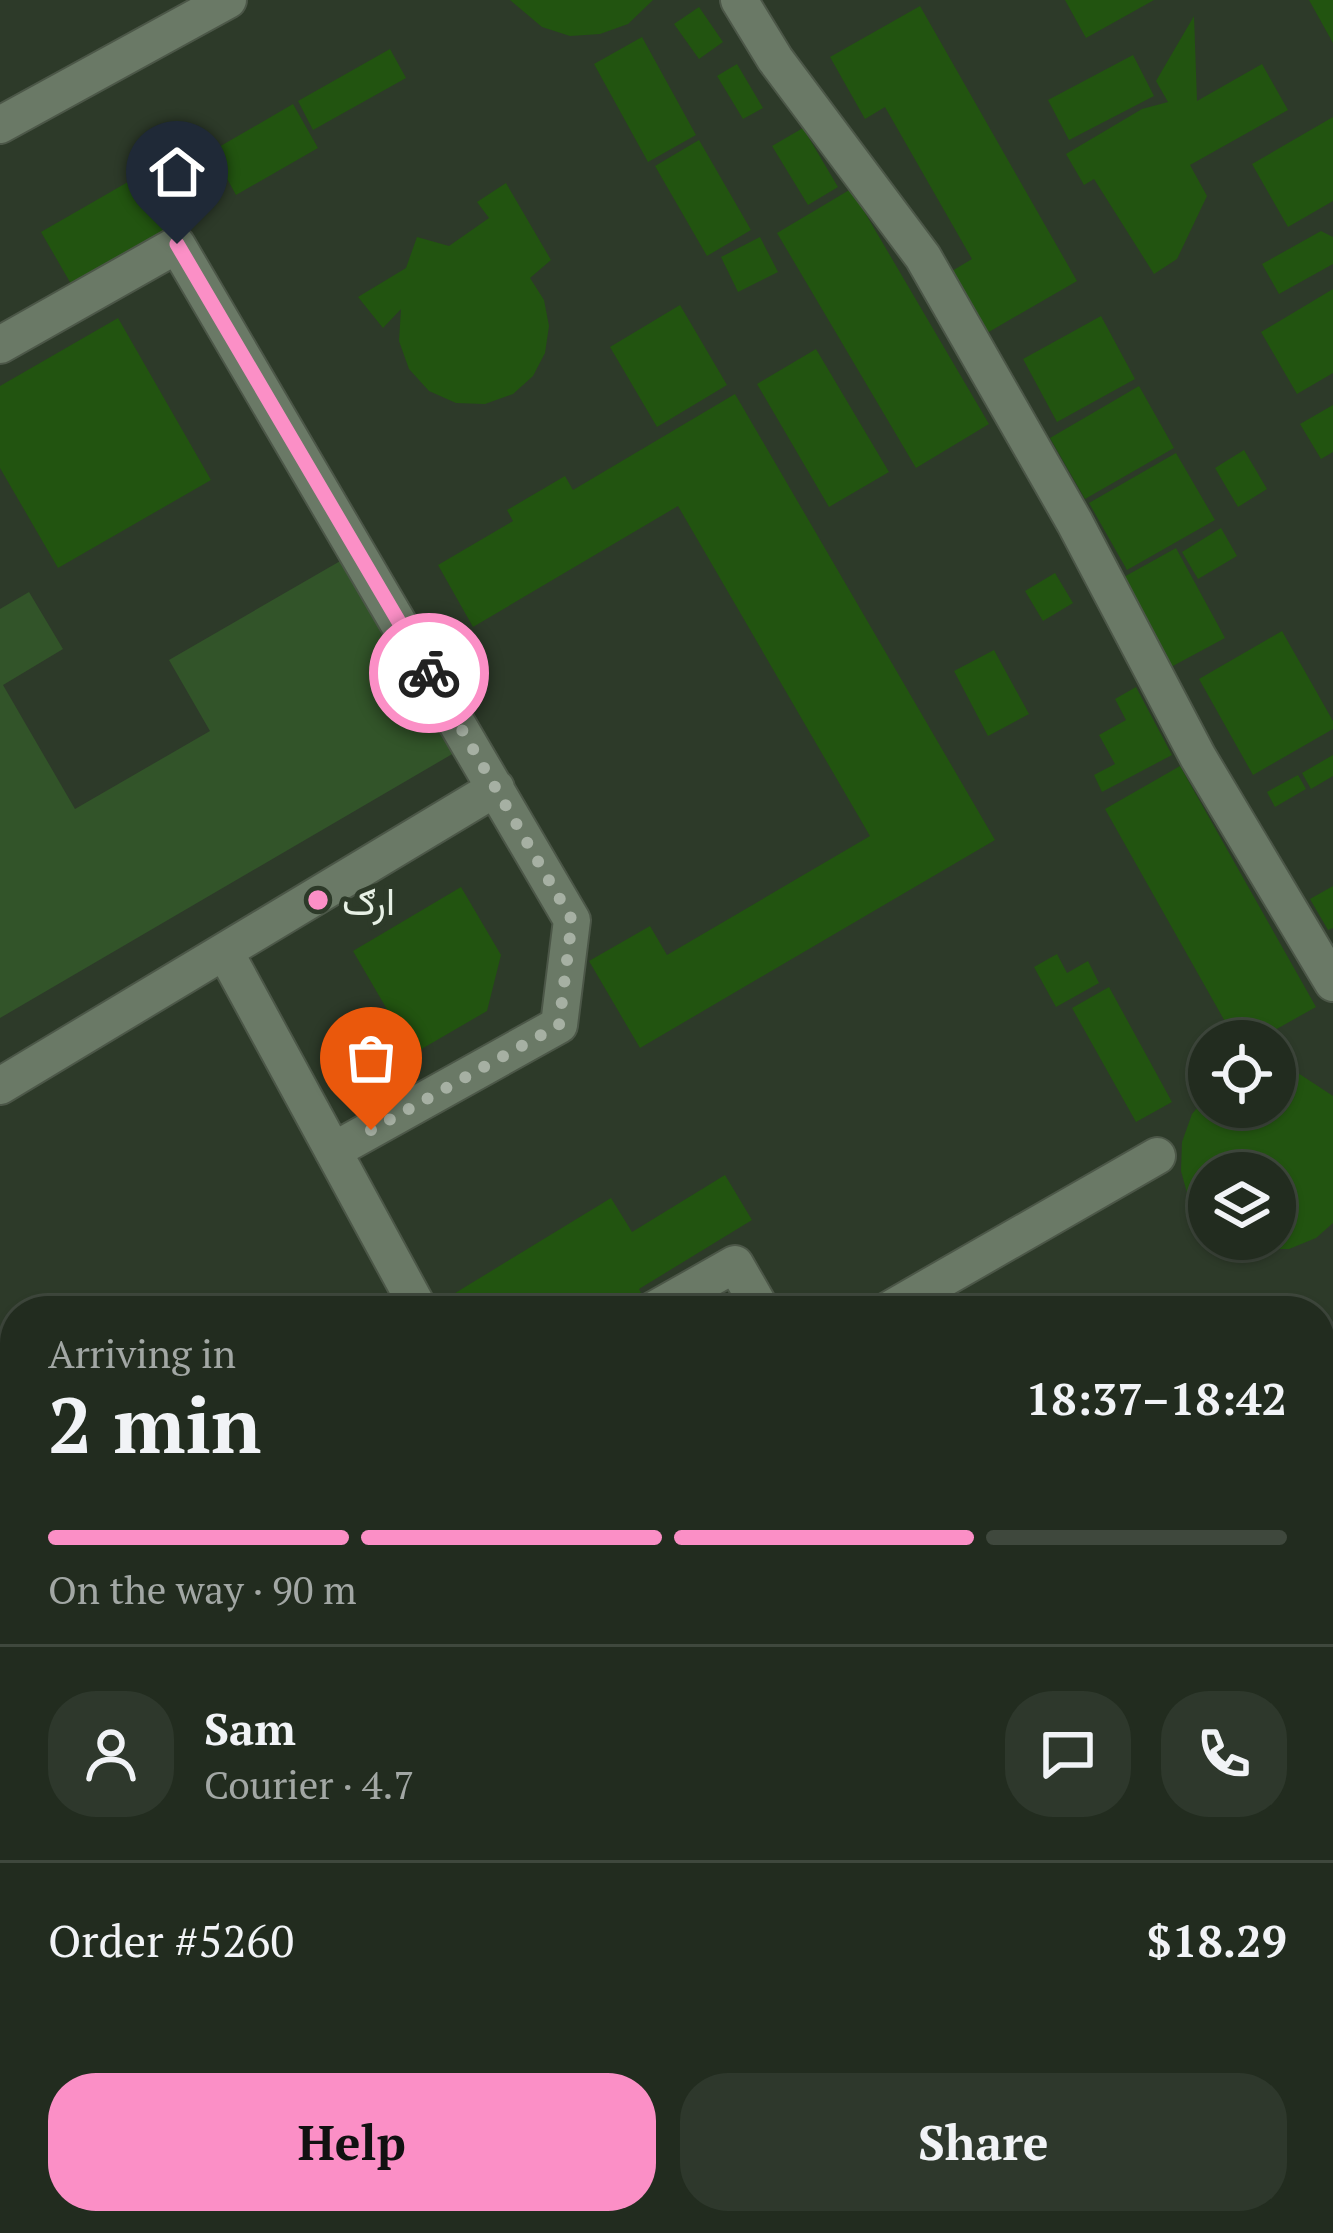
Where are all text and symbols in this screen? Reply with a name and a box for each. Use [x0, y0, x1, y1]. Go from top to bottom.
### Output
pin [126, 121, 228, 244]
icon: home [144, 139, 210, 205]
courier [369, 613, 489, 733]
icon: bike [396, 640, 462, 706]
place label: ارګ [342, 874, 395, 926]
marker: ارګ [305, 887, 331, 913]
pin [320, 1007, 422, 1130]
map controls [1188, 1020, 1296, 1260]
button: locate [1188, 1020, 1296, 1128]
icon: bag [338, 1025, 404, 1091]
button: layers [1188, 1152, 1296, 1260]
text: Arriving in [48, 1327, 236, 1379]
text: 18:37–18:42 [1026, 1368, 1287, 1428]
text: 2 min [48, 1372, 261, 1475]
text: On the way · 90 m [48, 1563, 357, 1615]
button: person [48, 1691, 174, 1817]
button: chat [1005, 1691, 1131, 1817]
button: phone [1161, 1691, 1287, 1817]
text: Sam [204, 1698, 296, 1758]
text: Courier · 4.7 [204, 1758, 414, 1810]
text: Order #5260 [48, 1910, 294, 1970]
text: $18.29 [1147, 1910, 1287, 1970]
button: Help [48, 2073, 656, 2211]
button: Share [680, 2073, 1287, 2211]

